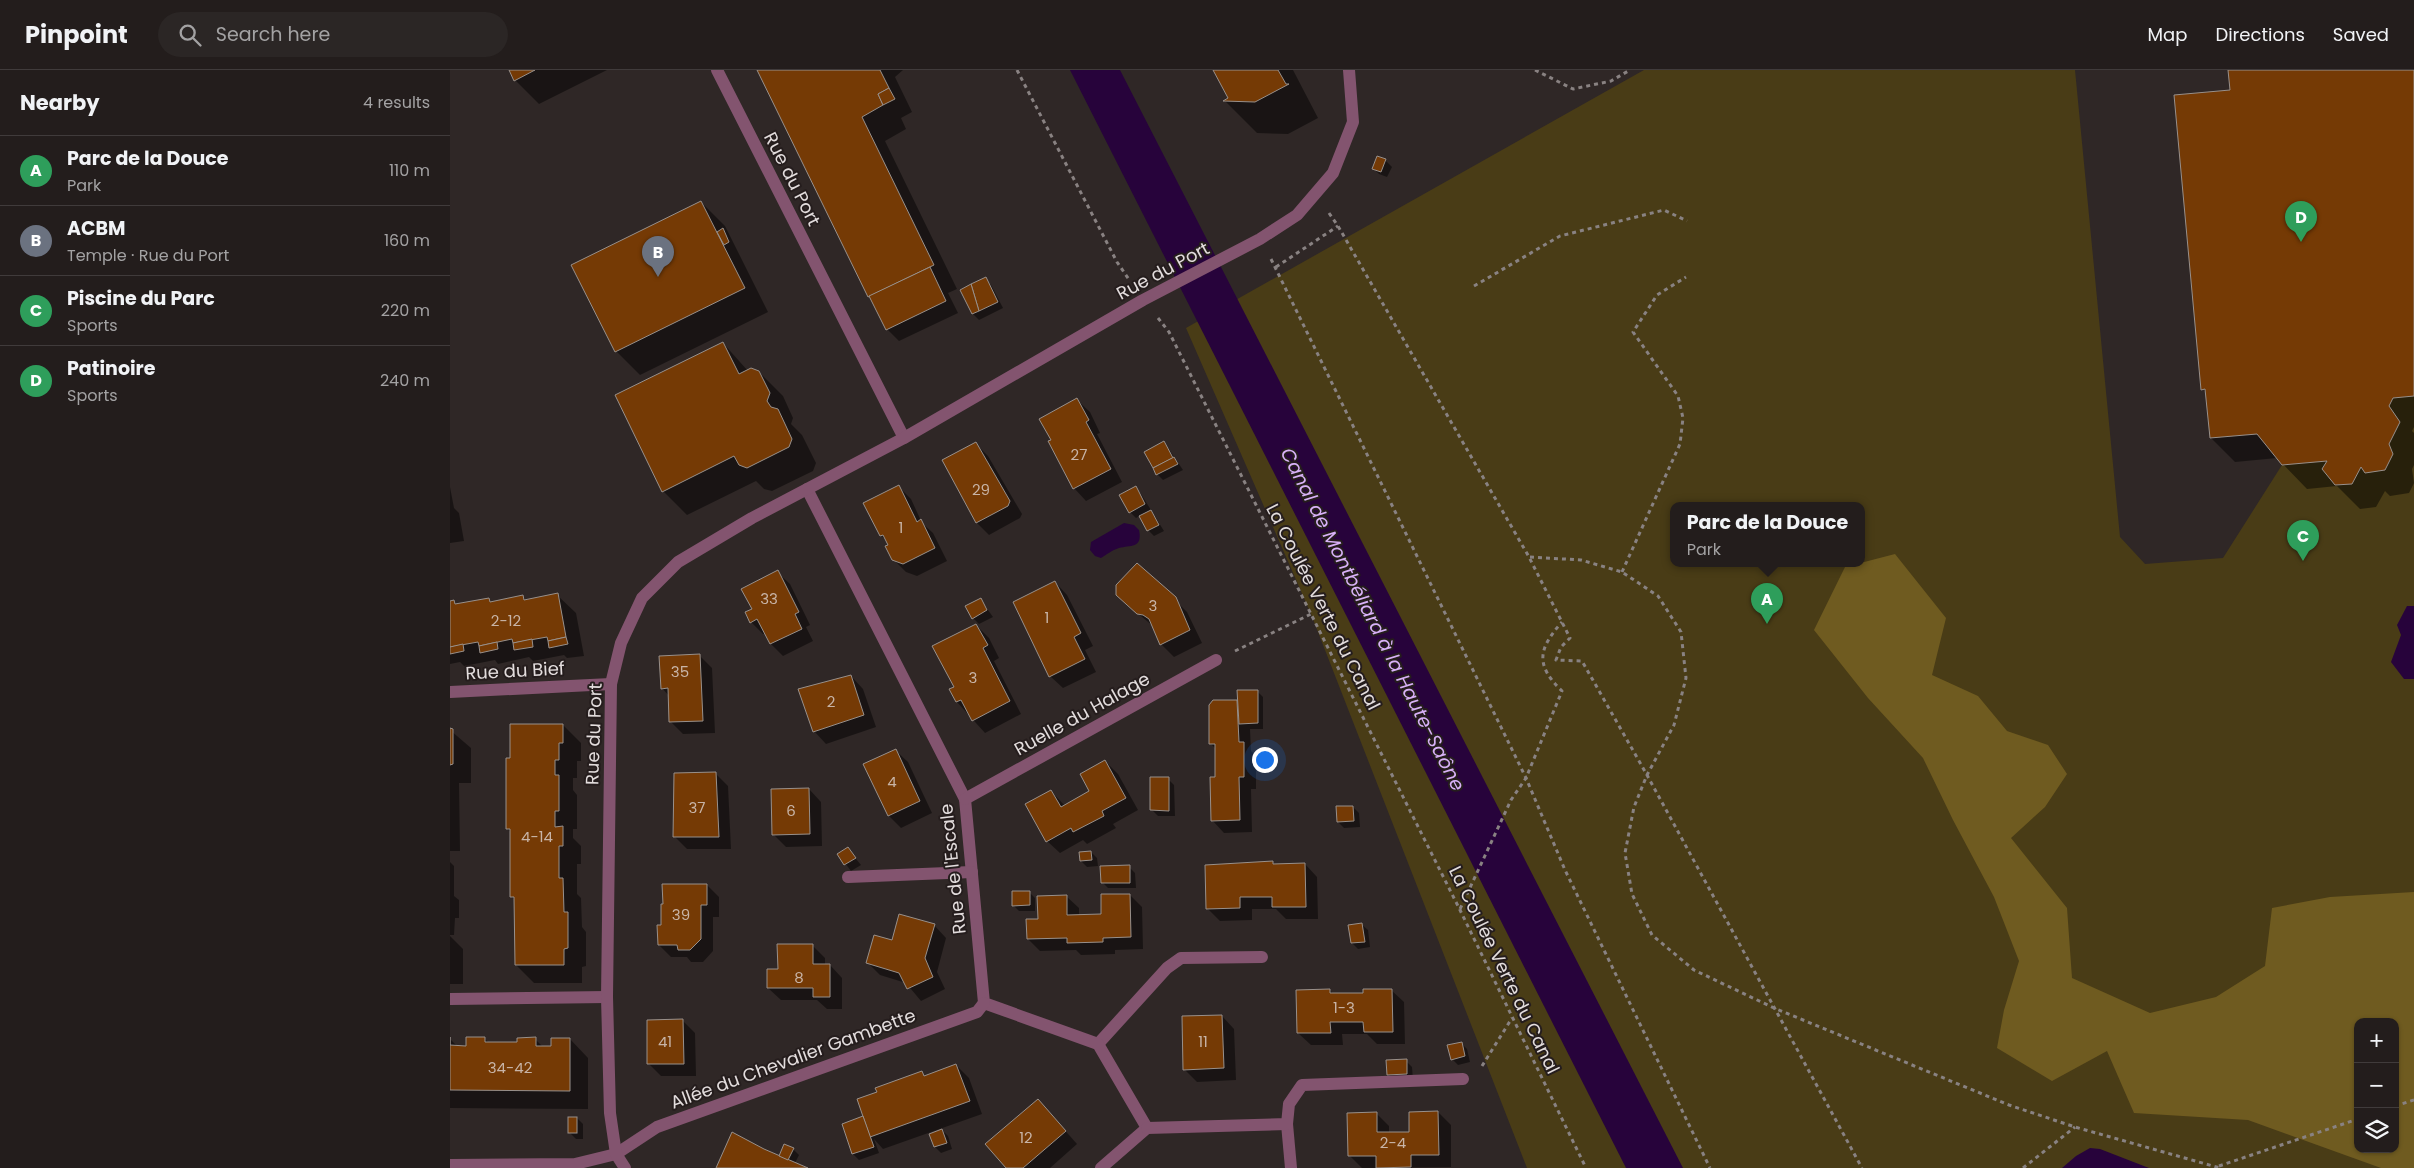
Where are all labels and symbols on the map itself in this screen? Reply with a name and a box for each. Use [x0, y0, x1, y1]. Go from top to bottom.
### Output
street label: Rue du Port [758, 128, 827, 230]
pin: D [2285, 201, 2317, 242]
pin: B [642, 236, 674, 277]
street label: Rue du Port [1112, 236, 1214, 306]
water label: Canal de Montbéliard à la Haute-Saône [1274, 443, 1471, 796]
house number: 27 [1071, 444, 1087, 465]
house number: 29 [972, 479, 990, 500]
street label: La Coulée Verte du Canal [1260, 499, 1386, 714]
house number: 1 [899, 517, 903, 538]
pin: C [2287, 520, 2319, 561]
pin: A [1751, 583, 1783, 624]
house number: 33 [760, 588, 778, 609]
house number: 3 [1149, 595, 1157, 616]
house number: 1 [1045, 607, 1049, 628]
house number: 2-12 [491, 610, 521, 631]
street label: Rue du Bief [465, 655, 565, 686]
house number: 35 [671, 661, 689, 682]
street label: Ruelle du Halage [1009, 666, 1154, 761]
house number: 3 [969, 667, 977, 688]
street label: Rue du Port [579, 683, 608, 785]
house number: 2 [827, 691, 835, 712]
your location [1252, 747, 1278, 773]
house number: 4 [887, 771, 897, 792]
house number: 37 [688, 797, 706, 818]
house number: 6 [786, 800, 796, 821]
street label: Rue de l'Escale [933, 803, 972, 936]
house number: 4-14 [521, 826, 553, 847]
street label: La Coulée Verte du Canal [1443, 862, 1566, 1078]
house number: 39 [672, 904, 690, 925]
house number: 8 [794, 967, 804, 988]
house number: 1-3 [1333, 997, 1355, 1018]
street label: Allée du Chevalier Gambette [667, 1002, 919, 1115]
house number: 41 [658, 1031, 672, 1052]
house number: 11 [1198, 1031, 1208, 1052]
house number: 34-42 [488, 1057, 532, 1078]
house number: 12 [1019, 1127, 1033, 1148]
house number: 2-4 [1380, 1132, 1406, 1153]

